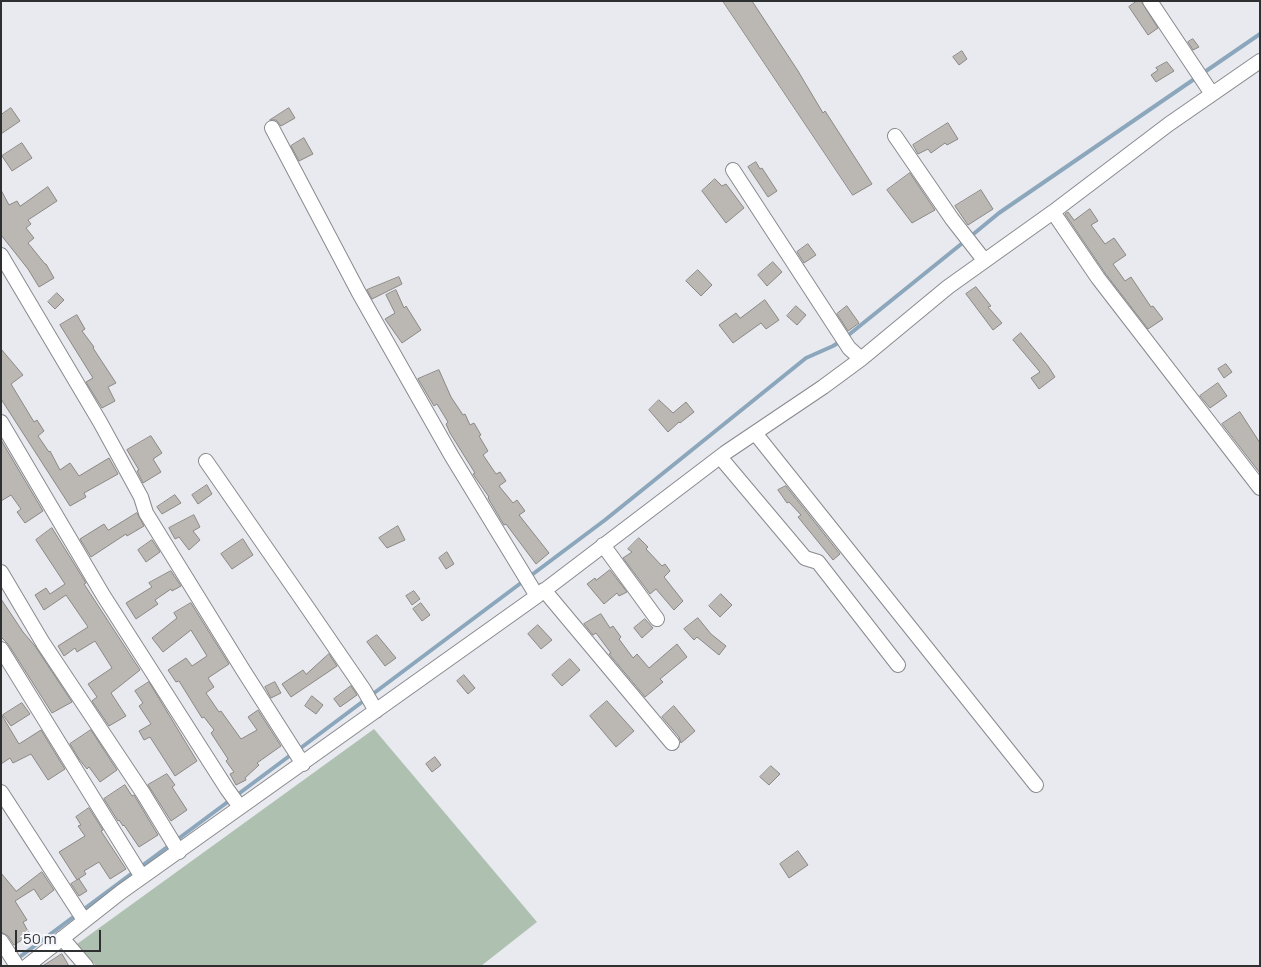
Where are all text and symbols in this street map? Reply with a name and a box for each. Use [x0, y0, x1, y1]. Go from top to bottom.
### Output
scale bar [18, 920, 104, 952]
text: 50 m [23, 928, 57, 949]

